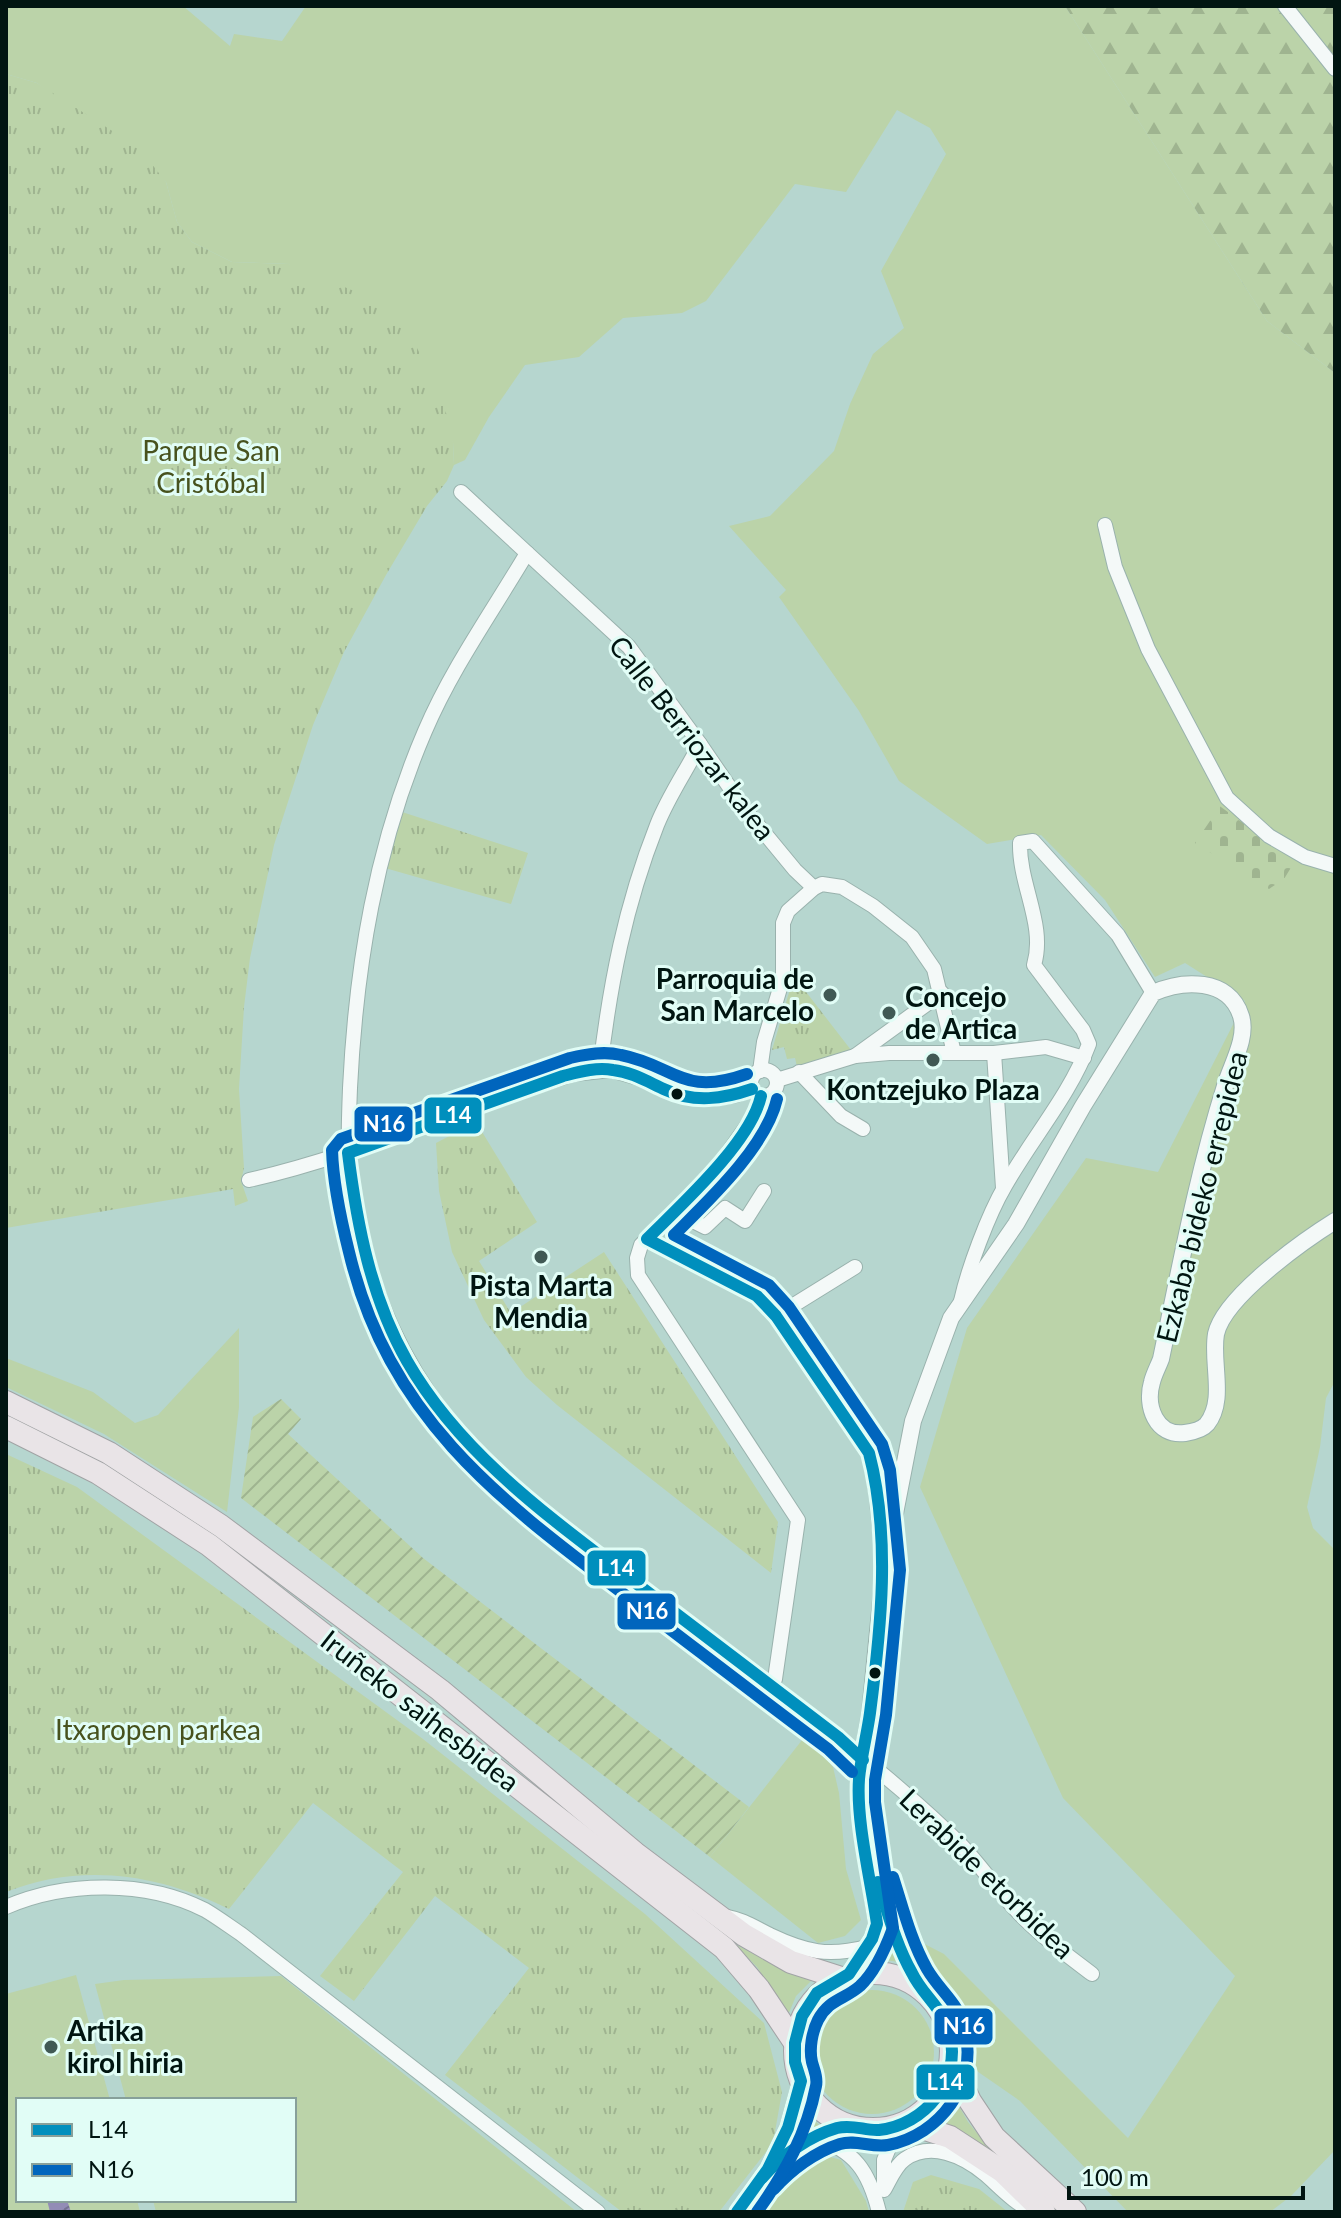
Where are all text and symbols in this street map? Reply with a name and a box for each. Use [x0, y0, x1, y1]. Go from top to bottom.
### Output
park label: Parque San Cristóbal [142, 433, 280, 499]
street label: Calle Berriozar kalea [602, 628, 783, 846]
place label: Parroquia de San Marcelo [656, 961, 814, 1027]
place label: Concejo de Artica [905, 979, 1017, 1045]
marker: Parroquia de San Marcelo [821, 986, 839, 1004]
marker: Concejo de Artica [880, 1004, 898, 1022]
street label: Ezkaba bideko errepidea [1148, 1047, 1254, 1346]
marker: Kontzejuko Plaza [924, 1051, 942, 1069]
place label: Kontzejuko Plaza [826, 1072, 1040, 1106]
unlabelled marker [669, 1086, 685, 1102]
line badge: L14 [423, 1096, 483, 1135]
text: L14 [435, 1101, 472, 1128]
line badge: N16 [353, 1105, 414, 1143]
text: N16 [363, 1110, 405, 1137]
marker: Pista Marta Mendia [532, 1248, 550, 1266]
place label: Pista Marta Mendia [469, 1268, 613, 1334]
line badge: L14 [586, 1549, 647, 1587]
text: L14 [598, 1554, 635, 1581]
line badge: N16 [616, 1592, 677, 1631]
text: N16 [626, 1597, 668, 1624]
street label: Iruñeko saihesbidea [315, 1622, 527, 1798]
unlabelled marker [867, 1665, 883, 1681]
park label: Itxaropen parkea [55, 1712, 261, 1746]
street label: Lerabide etorbidea [893, 1781, 1082, 1965]
line badge: N16 [933, 2007, 994, 2046]
text: N16 [943, 2012, 985, 2039]
place label: Artika kirol hiria [66, 2013, 184, 2079]
marker: Artika kirol hiria [42, 2038, 60, 2056]
line badge: L14 [915, 2063, 976, 2101]
text: L14 [927, 2068, 964, 2095]
legend [16, 2098, 296, 2202]
text: L14 [88, 2114, 128, 2143]
scale bar [1069, 2150, 1303, 2200]
text: N16 [88, 2154, 134, 2183]
text: 100 m [1081, 2162, 1149, 2191]

